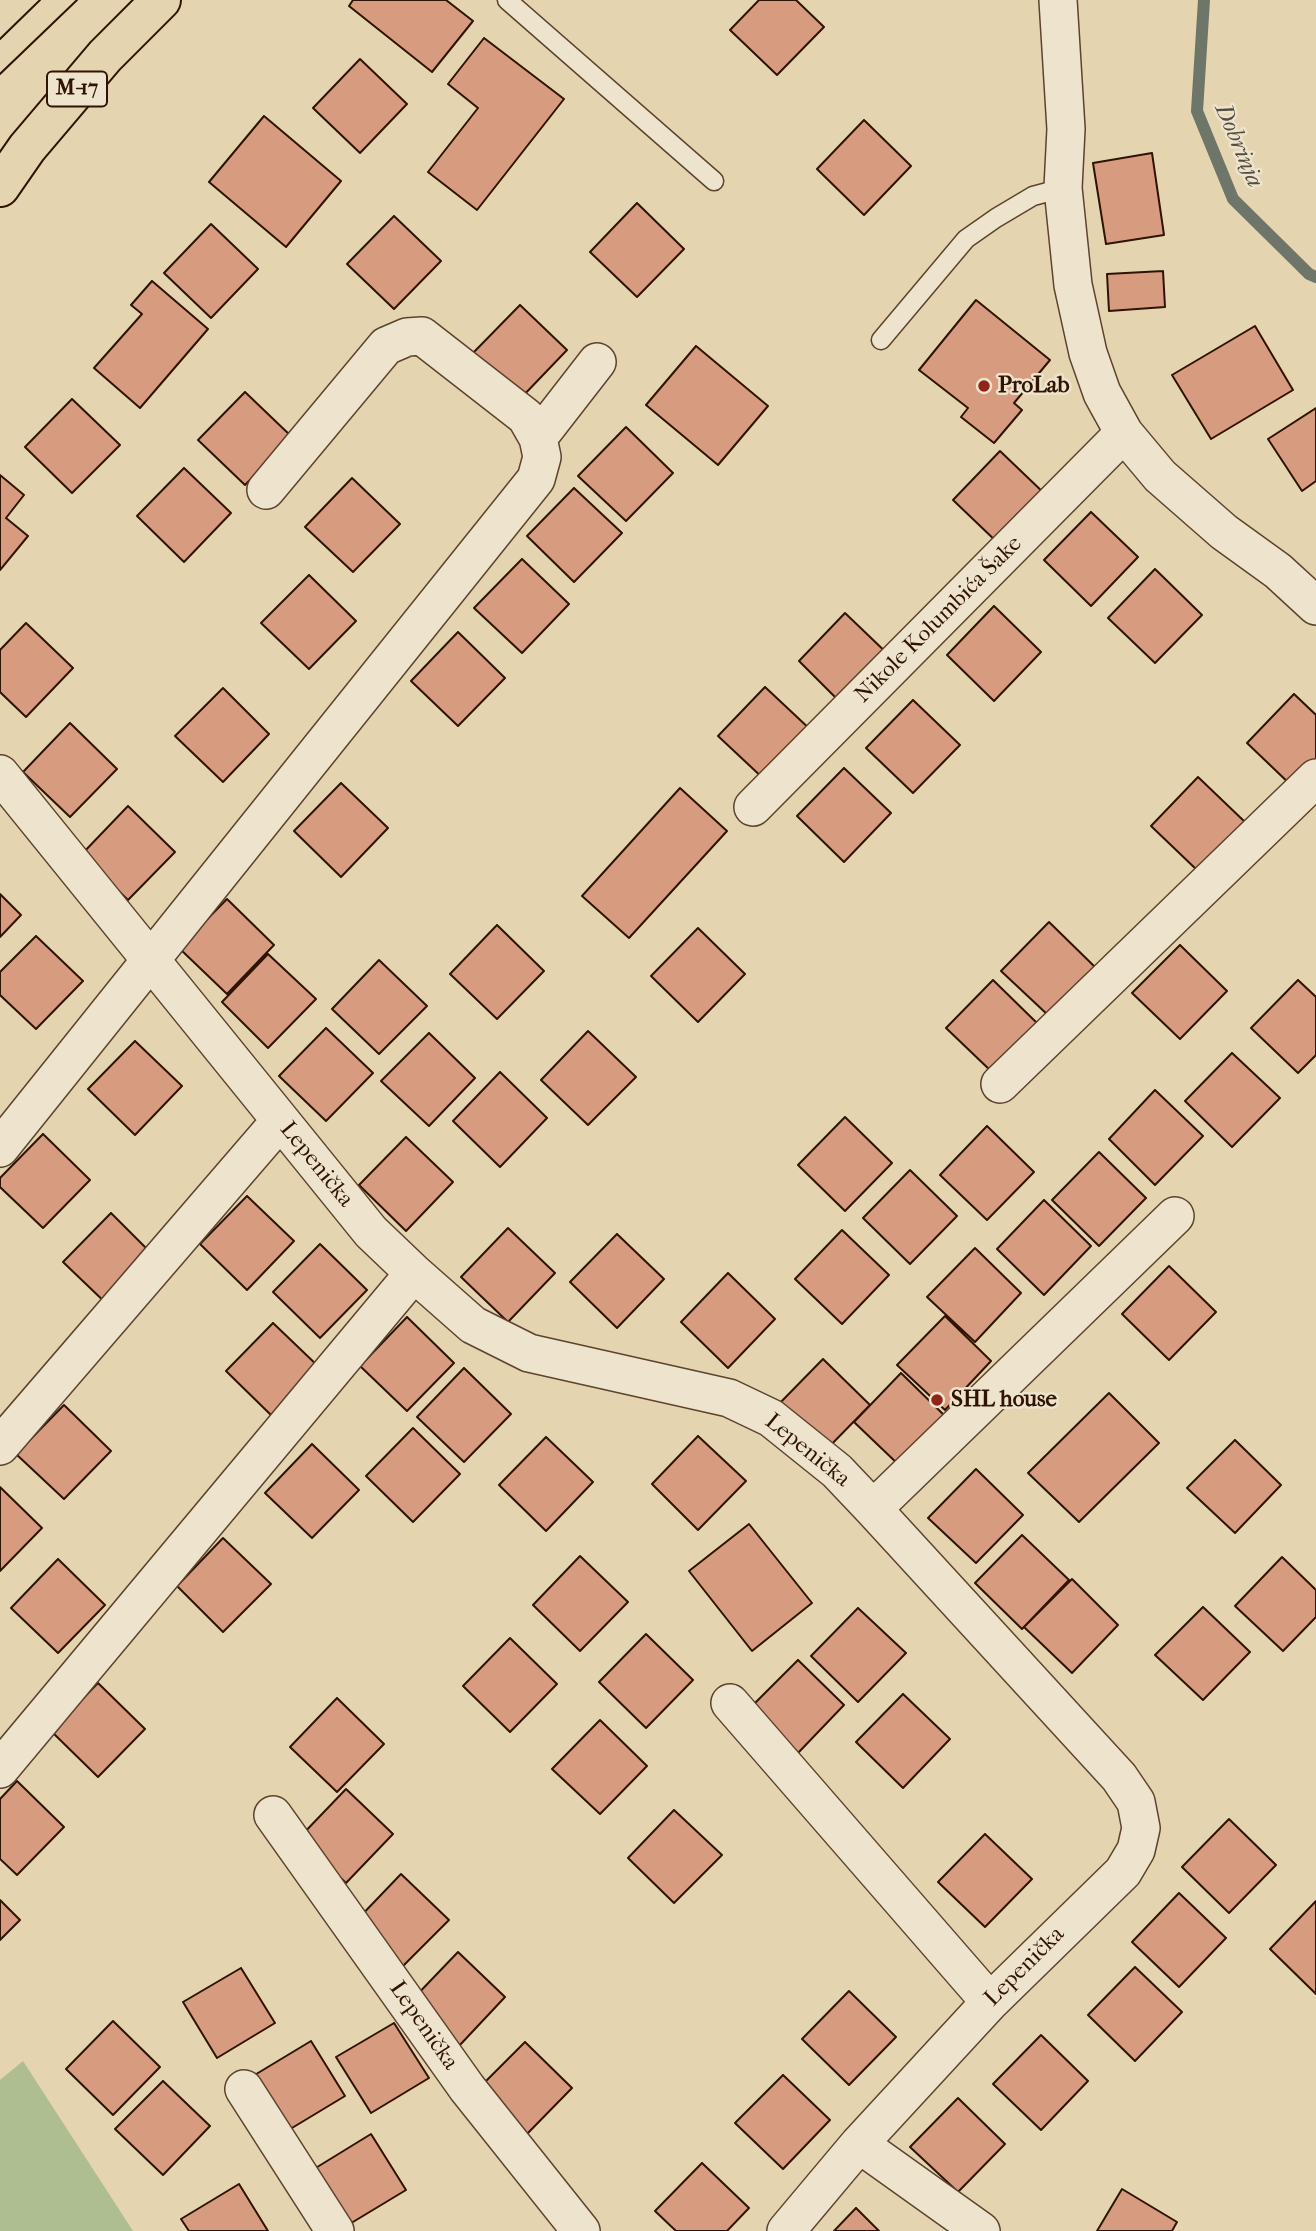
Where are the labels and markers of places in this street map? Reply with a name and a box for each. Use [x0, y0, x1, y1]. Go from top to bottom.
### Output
place label: ProLab [998, 372, 1070, 400]
marker: ProLab [976, 378, 992, 394]
place label: SHL house [951, 1386, 1057, 1414]
marker: SHL house [929, 1392, 945, 1408]

